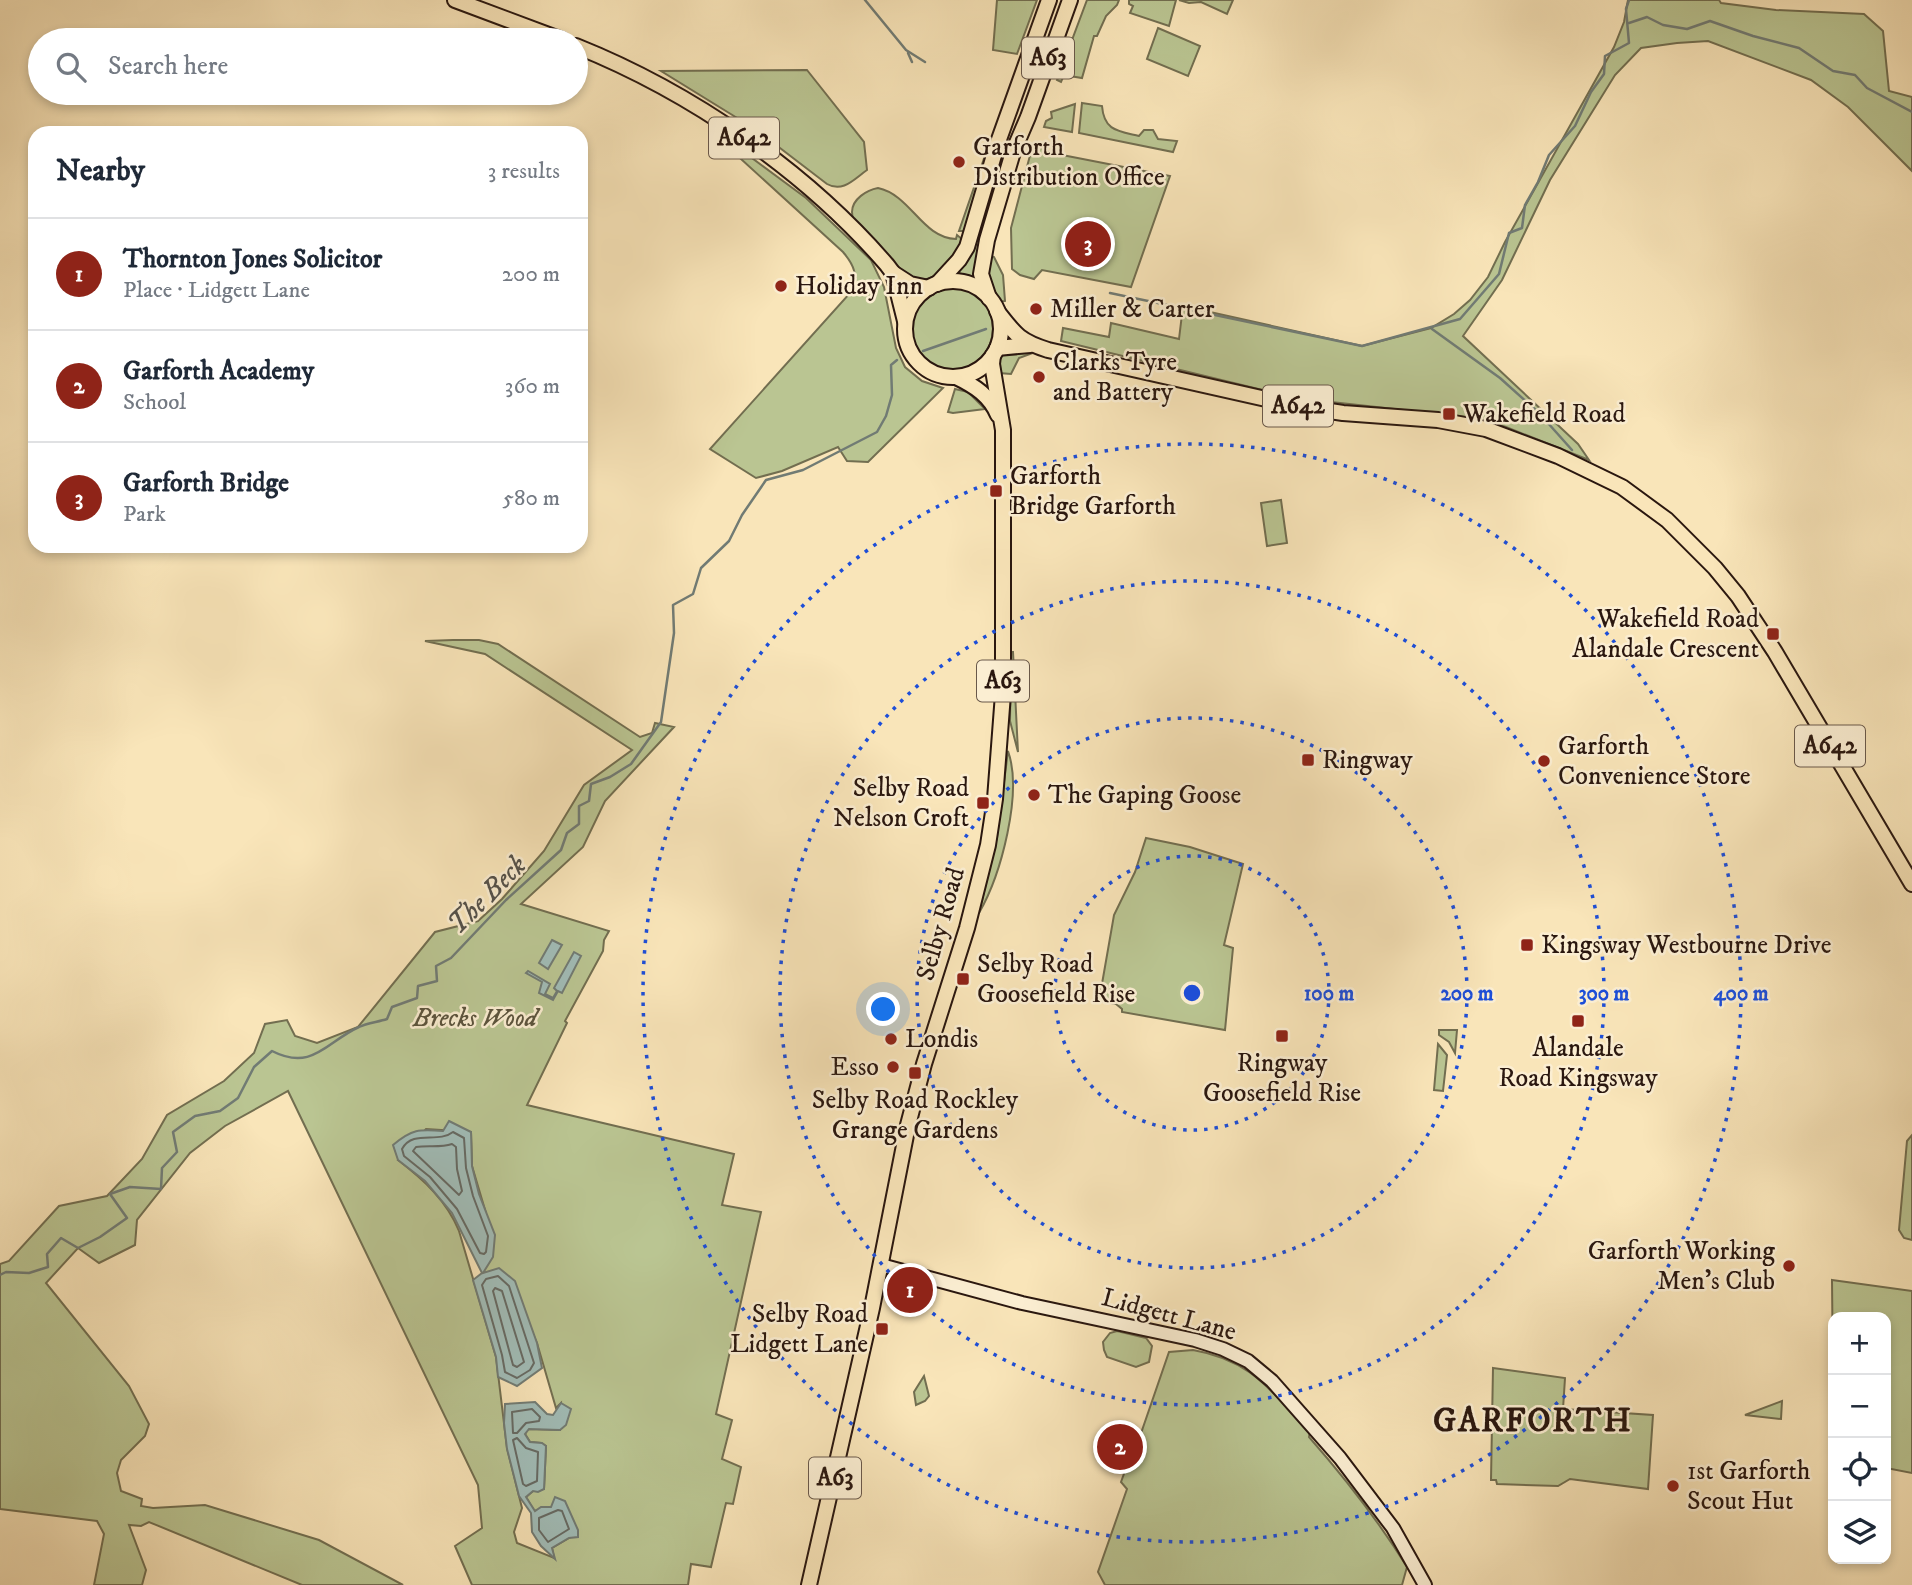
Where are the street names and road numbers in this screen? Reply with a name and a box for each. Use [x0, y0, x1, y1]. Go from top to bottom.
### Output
road number: A63 [1022, 38, 1074, 78]
road number: A642 [709, 118, 779, 158]
road number: A642 [1263, 386, 1333, 426]
road number: A63 [977, 660, 1029, 702]
road number: A642 [1795, 726, 1865, 766]
street label: Selby Road [909, 864, 973, 984]
street label: Lidgett Lane [1098, 1281, 1240, 1349]
road number: A63 [809, 1458, 861, 1498]

